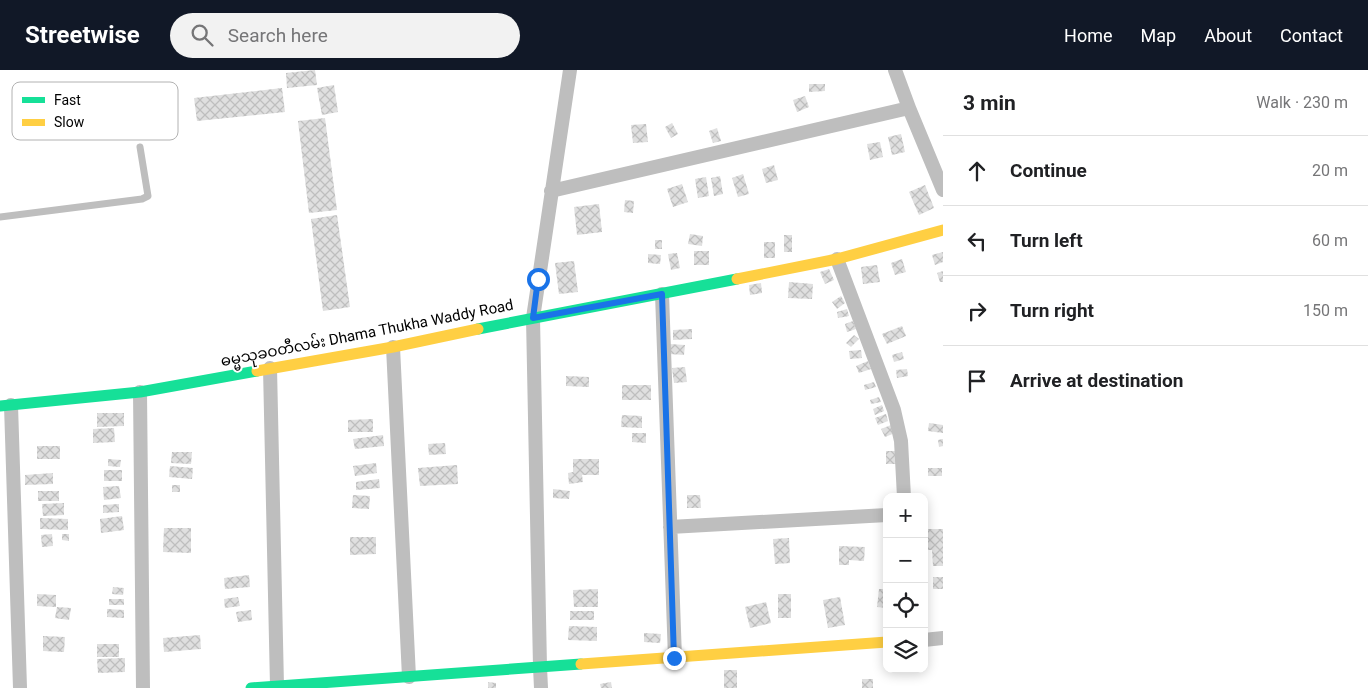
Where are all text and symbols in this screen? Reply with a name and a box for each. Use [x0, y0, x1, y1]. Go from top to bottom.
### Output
search box [170, 13, 520, 58]
text: Streetwise [25, 21, 140, 49]
icon: search [188, 21, 216, 49]
text: Search here [228, 24, 328, 47]
text: Home [1064, 25, 1113, 46]
text: Map [1141, 25, 1176, 46]
text: About [1204, 25, 1252, 46]
text: Contact [1280, 25, 1343, 46]
legend [12, 82, 178, 140]
text: 3 min [963, 91, 1016, 115]
text: Fast [54, 92, 81, 108]
text: Walk · 230 m [1256, 93, 1348, 112]
text: Slow [54, 114, 85, 130]
icon: ahead [963, 157, 991, 185]
text: Continue [1010, 159, 1087, 182]
text: 20 m [1312, 161, 1348, 180]
icon: left [963, 227, 991, 255]
text: Turn left [1010, 229, 1083, 252]
text: 60 m [1312, 231, 1348, 250]
route start [527, 268, 550, 291]
street label: ဓမ္မသုခဝတီလမ်း Dhama Thukha Waddy Road [219, 295, 516, 374]
icon: right [963, 297, 991, 325]
text: Turn right [1010, 299, 1094, 322]
text: 150 m [1303, 301, 1348, 320]
icon: arrive [963, 367, 991, 395]
text: Arrive at destination [1010, 369, 1183, 392]
map controls [883, 493, 928, 673]
button: + [883, 493, 928, 538]
button: − [883, 538, 928, 583]
button: locate [883, 583, 928, 628]
button: layers [883, 628, 928, 673]
route end [663, 647, 686, 670]

